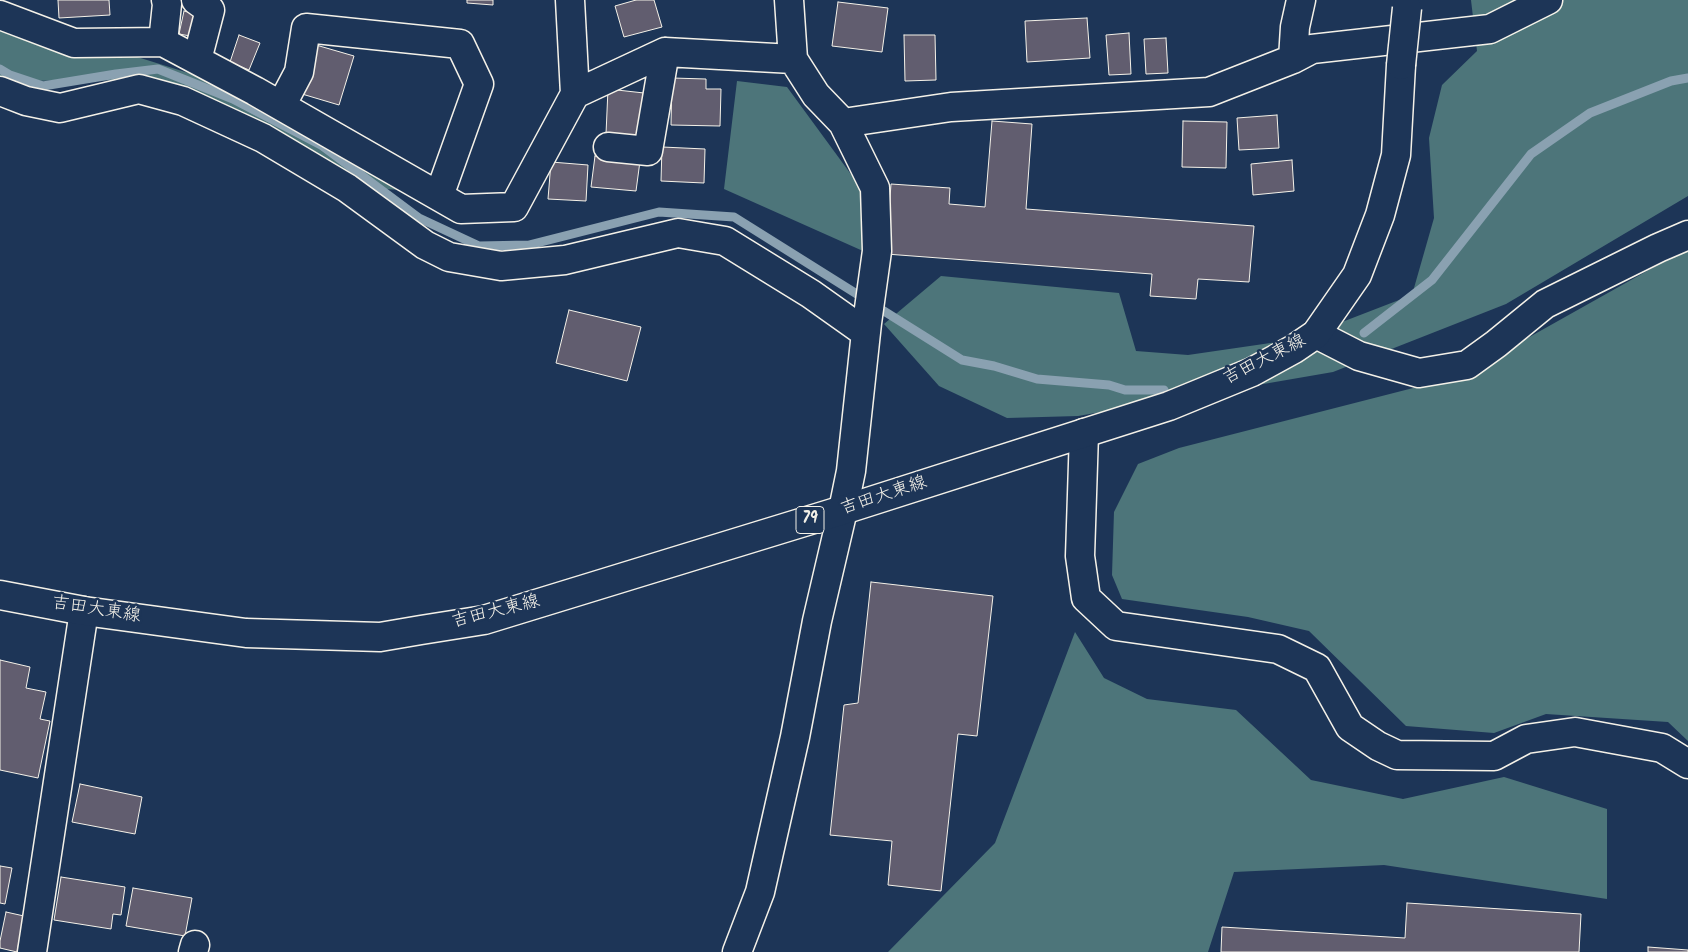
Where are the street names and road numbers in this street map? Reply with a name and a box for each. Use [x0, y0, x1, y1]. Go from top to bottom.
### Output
street label: 吉田大東線 [1220, 331, 1310, 391]
street label: 吉田大東線 [838, 473, 930, 521]
road number: 79 [796, 506, 824, 534]
street label: 吉田大東線 [450, 592, 542, 634]
street label: 吉田大東線 [50, 593, 142, 629]

